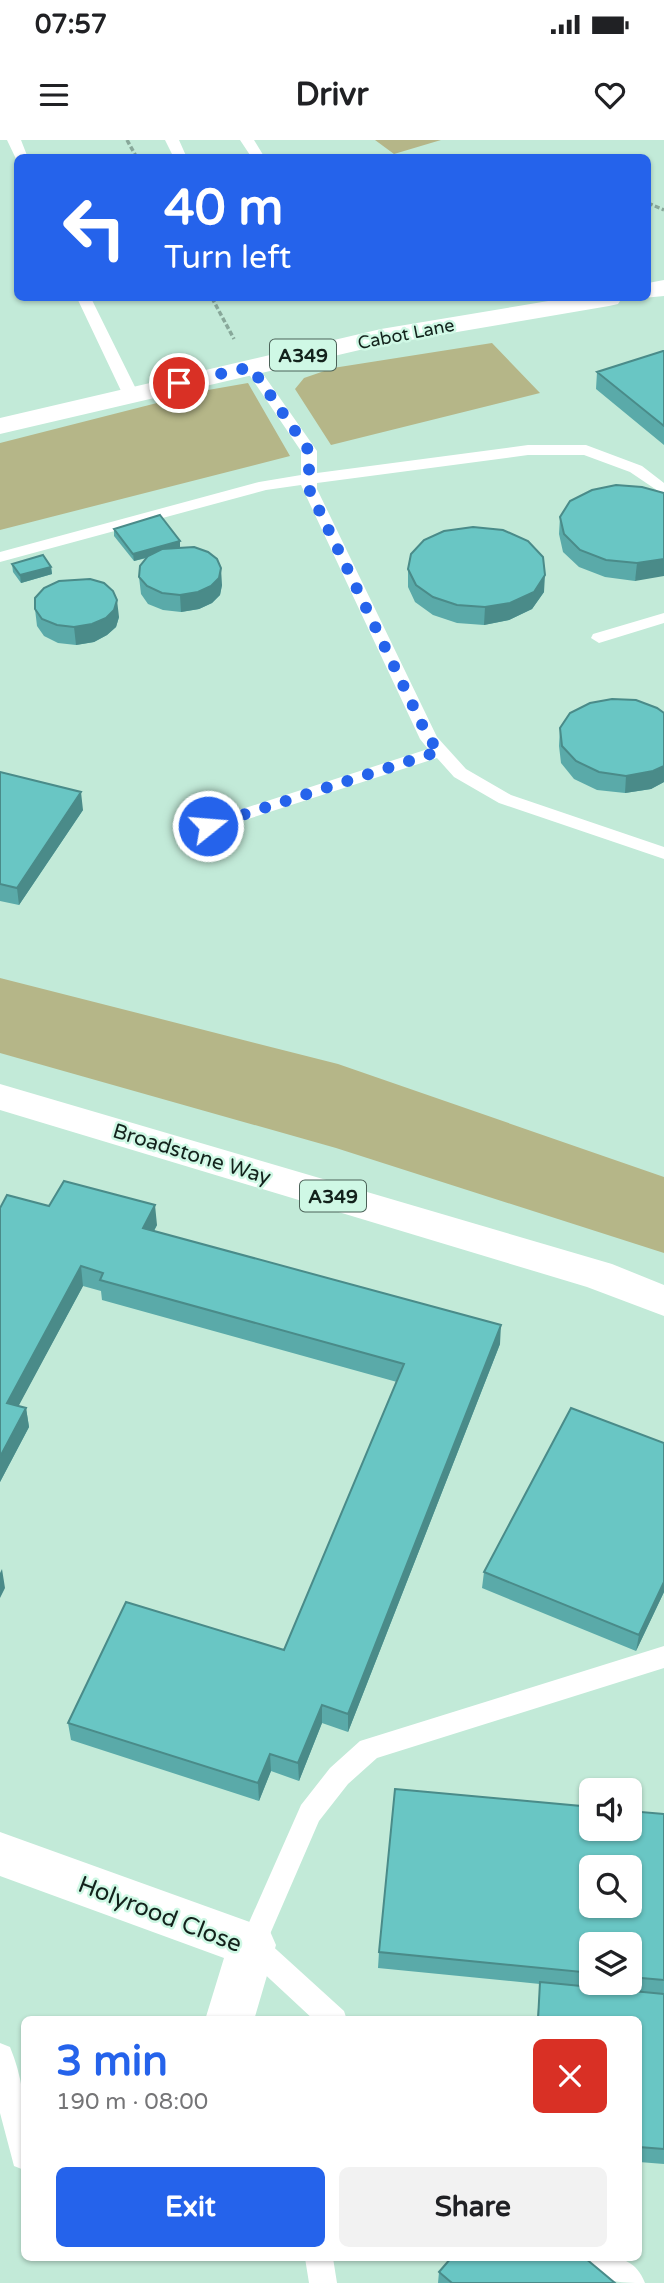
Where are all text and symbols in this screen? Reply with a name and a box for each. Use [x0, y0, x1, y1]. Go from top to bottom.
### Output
text: 07:57 [35, 9, 107, 40]
icon: menu [35, 76, 73, 114]
text: Drivr [295, 76, 369, 114]
icon: heart [591, 76, 629, 114]
text: 40 m [164, 179, 283, 238]
icon: left [49, 182, 140, 273]
text: Turn left [164, 239, 291, 277]
street label: Cabot Lane [356, 314, 456, 354]
road number: A349 [270, 340, 336, 370]
pin [149, 353, 209, 413]
icon: arrive [160, 364, 198, 402]
position arrow [171, 789, 245, 863]
street label: Broadstone Way [110, 1119, 274, 1190]
road number: A349 [300, 1180, 366, 1212]
map controls [579, 1778, 642, 1995]
button: sound [579, 1778, 642, 1841]
button: search [579, 1855, 642, 1918]
street label: Holyrood Close [74, 1870, 246, 1959]
button: layers [579, 1932, 642, 1995]
text: 3 min [56, 2036, 168, 2087]
button: close [533, 2039, 607, 2113]
text: 190 m · 08:00 [56, 2088, 208, 2116]
button: Exit [56, 2167, 325, 2247]
button: Share [339, 2167, 607, 2247]

